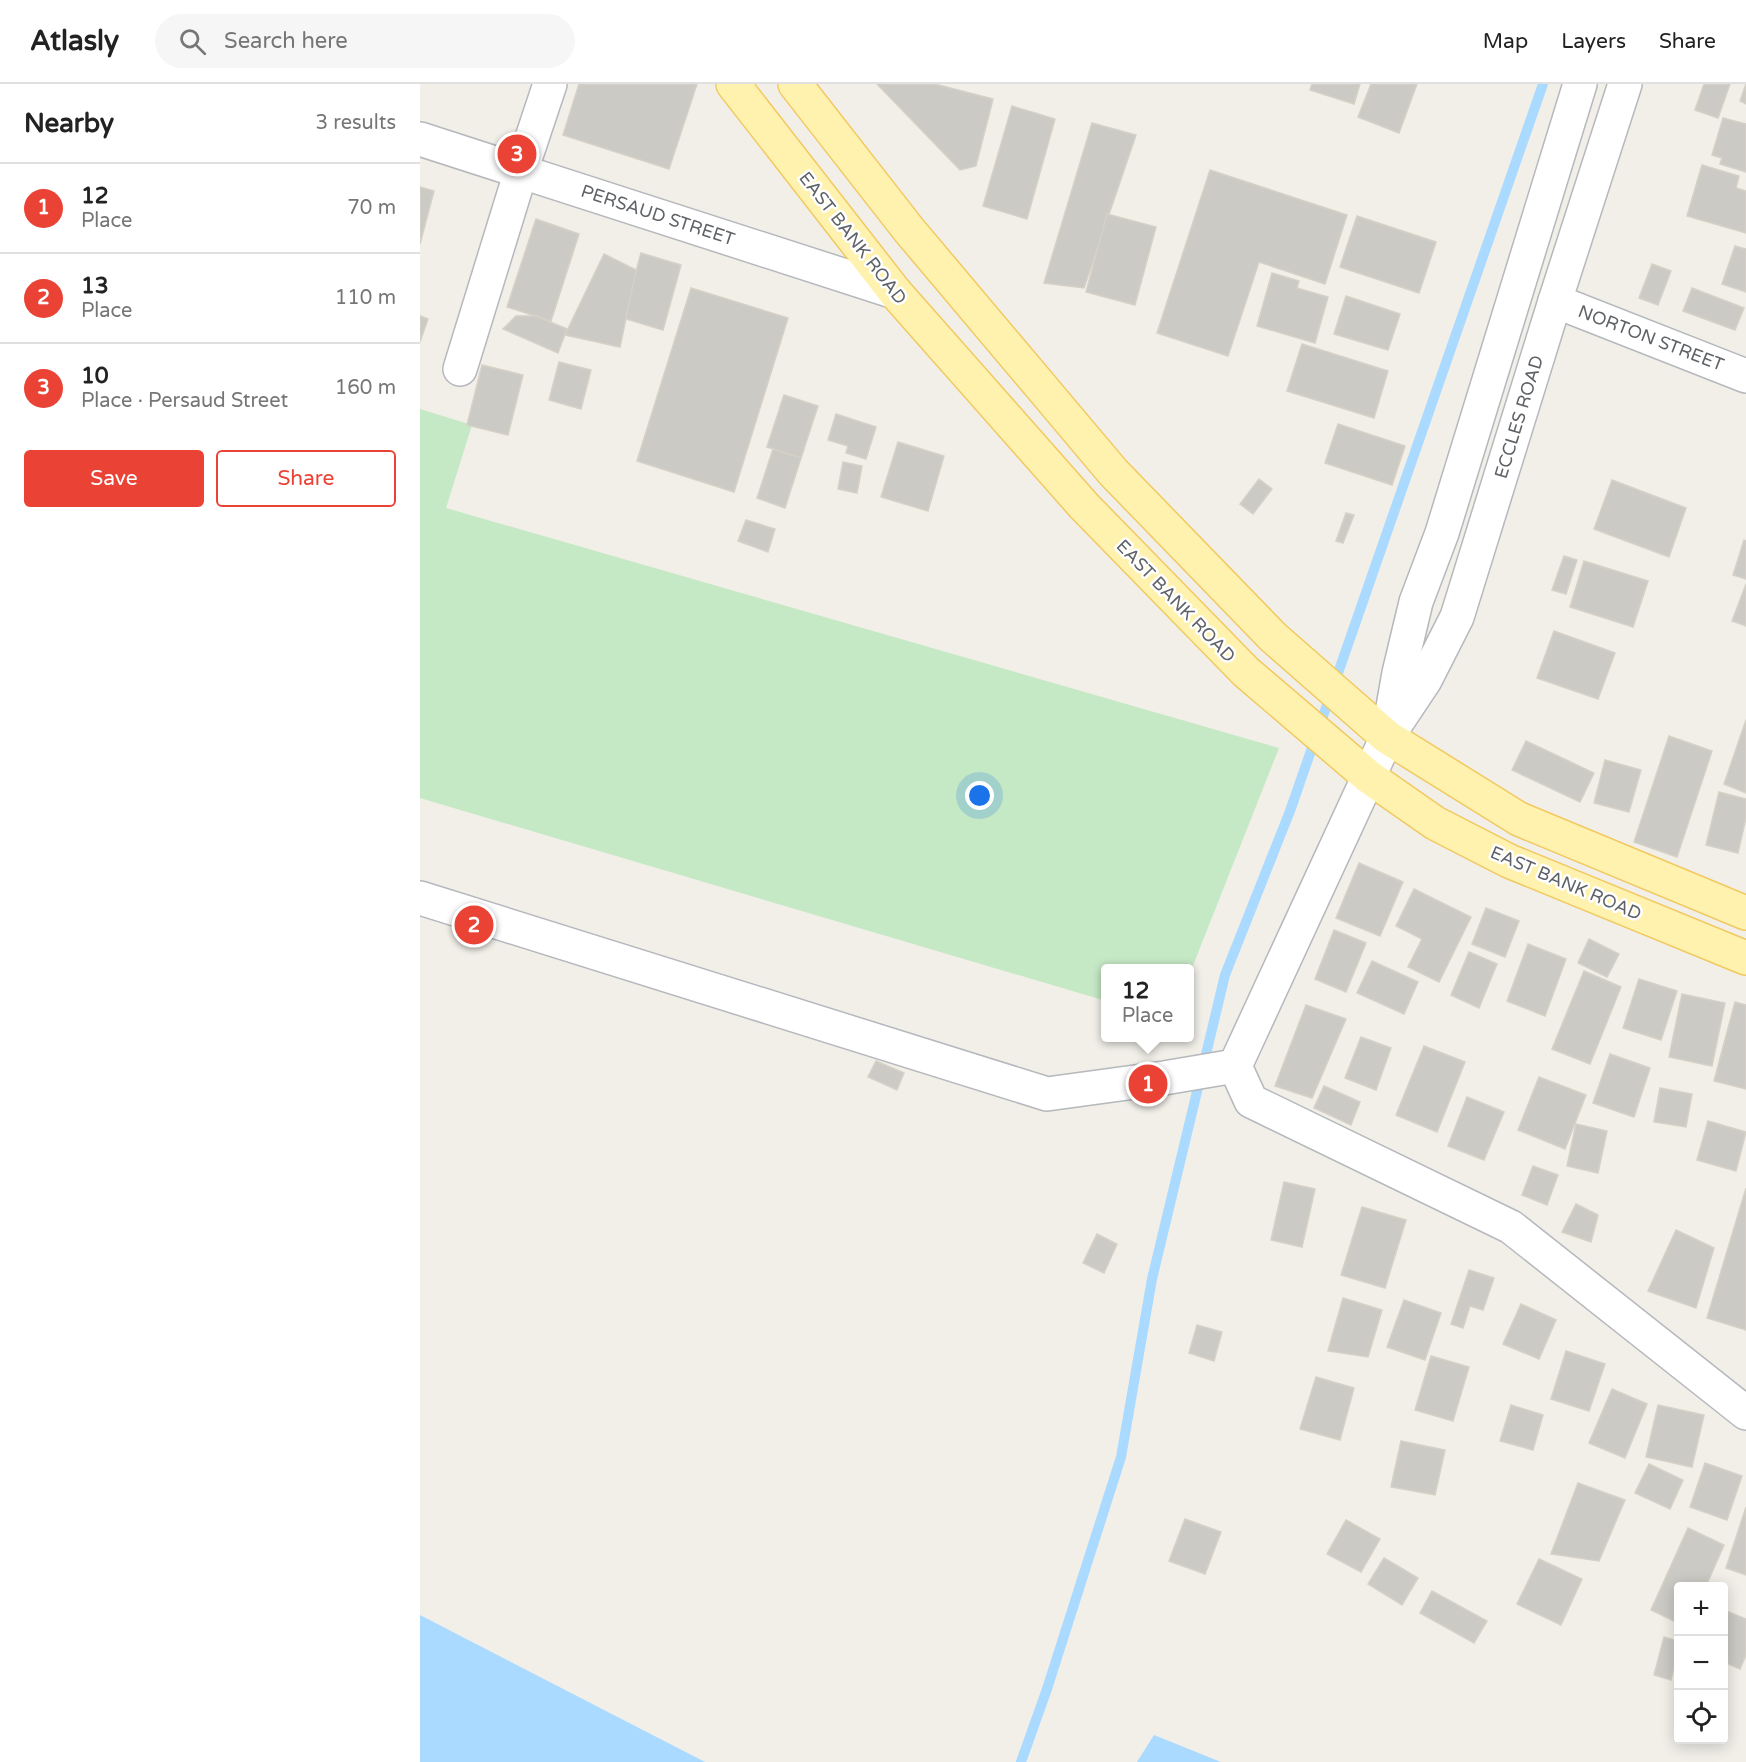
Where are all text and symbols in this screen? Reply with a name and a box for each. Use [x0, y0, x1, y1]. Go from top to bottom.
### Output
search box [155, 14, 575, 68]
text: Atlasly [30, 24, 119, 58]
icon: search [176, 25, 209, 58]
text: Search here [224, 28, 348, 54]
text: Map [1483, 29, 1528, 54]
text: Layers [1561, 29, 1626, 54]
text: Share [1659, 29, 1716, 54]
text: Nearby [24, 108, 114, 139]
text: 3 results [316, 111, 396, 135]
pin: 3 [498, 132, 536, 176]
street label: EAST BANK ROAD [794, 167, 912, 309]
street label: PERSAUD STREET [578, 180, 738, 250]
text: 12 [81, 183, 109, 209]
text: 1 [37, 196, 50, 220]
text: 70 m [347, 196, 396, 220]
text: Place [81, 209, 132, 233]
text: 13 [81, 273, 109, 299]
text: 2 [37, 286, 50, 310]
text: 110 m [335, 286, 396, 310]
text: Place [81, 299, 132, 323]
street label: NORTON STREET [1575, 300, 1727, 376]
street label: ECCLES ROAD [1490, 353, 1548, 481]
text: 10 [81, 363, 109, 389]
text: 3 [37, 376, 50, 400]
text: 160 m [335, 376, 396, 400]
text: Place · Persaud Street [81, 389, 288, 413]
button: Save [24, 450, 204, 507]
button: Share [216, 450, 396, 507]
street label: EAST BANK ROAD [1112, 535, 1240, 667]
your location [965, 781, 994, 810]
street label: EAST BANK ROAD [1487, 841, 1645, 925]
pin: 2 [454, 902, 494, 948]
popup [1101, 964, 1194, 1042]
text: 12 [1122, 978, 1149, 1004]
text: Place [1122, 1004, 1173, 1028]
pin: 1 [1128, 1062, 1168, 1106]
map controls [1674, 1582, 1728, 1744]
button: + [1674, 1582, 1728, 1636]
button: − [1674, 1636, 1728, 1690]
button: locate [1674, 1690, 1728, 1744]

